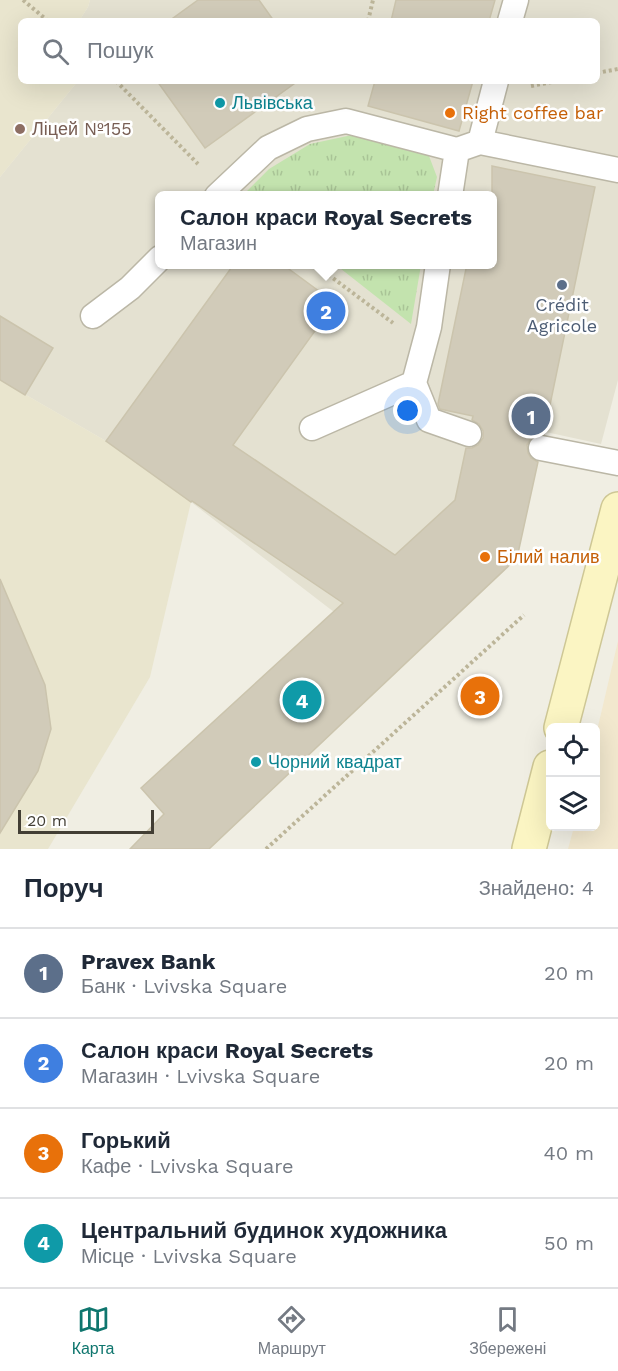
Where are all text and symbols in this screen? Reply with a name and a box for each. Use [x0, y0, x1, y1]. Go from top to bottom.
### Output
search box [18, 18, 600, 84]
icon: search [39, 35, 72, 68]
text: Пошук [87, 38, 153, 63]
place label: Львівська [232, 92, 314, 113]
marker: Львівська [213, 96, 227, 110]
place label: Right coffee bar [462, 102, 603, 123]
marker: Right coffee bar [443, 106, 457, 120]
place label: Ліцей №155 [32, 118, 132, 139]
marker: Ліцей №155 [13, 122, 27, 136]
popup [155, 191, 497, 269]
text: Салон краси Royal Secrets [180, 205, 472, 230]
text: Магазин [180, 231, 257, 255]
marker: Crédit Agricole [555, 278, 569, 292]
pin: 2 [306, 288, 346, 334]
place label: Crédit Agricole [527, 294, 597, 336]
pin: 1 [512, 394, 550, 438]
your location [393, 396, 422, 425]
place label: Білий налив [497, 546, 600, 567]
marker: Білий налив [478, 550, 492, 564]
pin: 3 [460, 674, 500, 718]
pin: 4 [282, 678, 322, 722]
map controls [546, 723, 600, 831]
button: locate [546, 723, 600, 777]
place label: Чорний квадрат [268, 751, 402, 772]
marker: Чорний квадрат [249, 755, 263, 769]
button: layers [546, 777, 600, 831]
scale bar [18, 807, 154, 834]
text: 20 m [27, 811, 67, 830]
text: Поруч [24, 873, 104, 903]
text: Знайдено: 4 [479, 876, 594, 900]
text: Pravex Bank [81, 949, 216, 974]
text: 1 [39, 961, 48, 985]
text: 20 m [544, 961, 594, 985]
text: Банк · Lvivska Square [81, 974, 287, 998]
text: Салон краси Royal Secrets [81, 1038, 373, 1063]
text: 2 [38, 1051, 49, 1075]
text: 20 m [544, 1051, 594, 1075]
text: Магазин · Lvivska Square [81, 1064, 320, 1088]
text: Горький [81, 1128, 171, 1153]
text: 3 [38, 1141, 49, 1165]
text: 40 m [543, 1141, 594, 1165]
text: Кафе · Lvivska Square [81, 1154, 294, 1178]
text: Центральний будинок художника [81, 1218, 447, 1243]
text: 4 [37, 1231, 50, 1255]
text: 50 m [544, 1231, 594, 1255]
text: Місце · Lvivska Square [81, 1244, 297, 1268]
tab: Карта [72, 1303, 114, 1358]
tab: Маршрут [258, 1303, 326, 1358]
tab: Збережені [469, 1303, 546, 1358]

